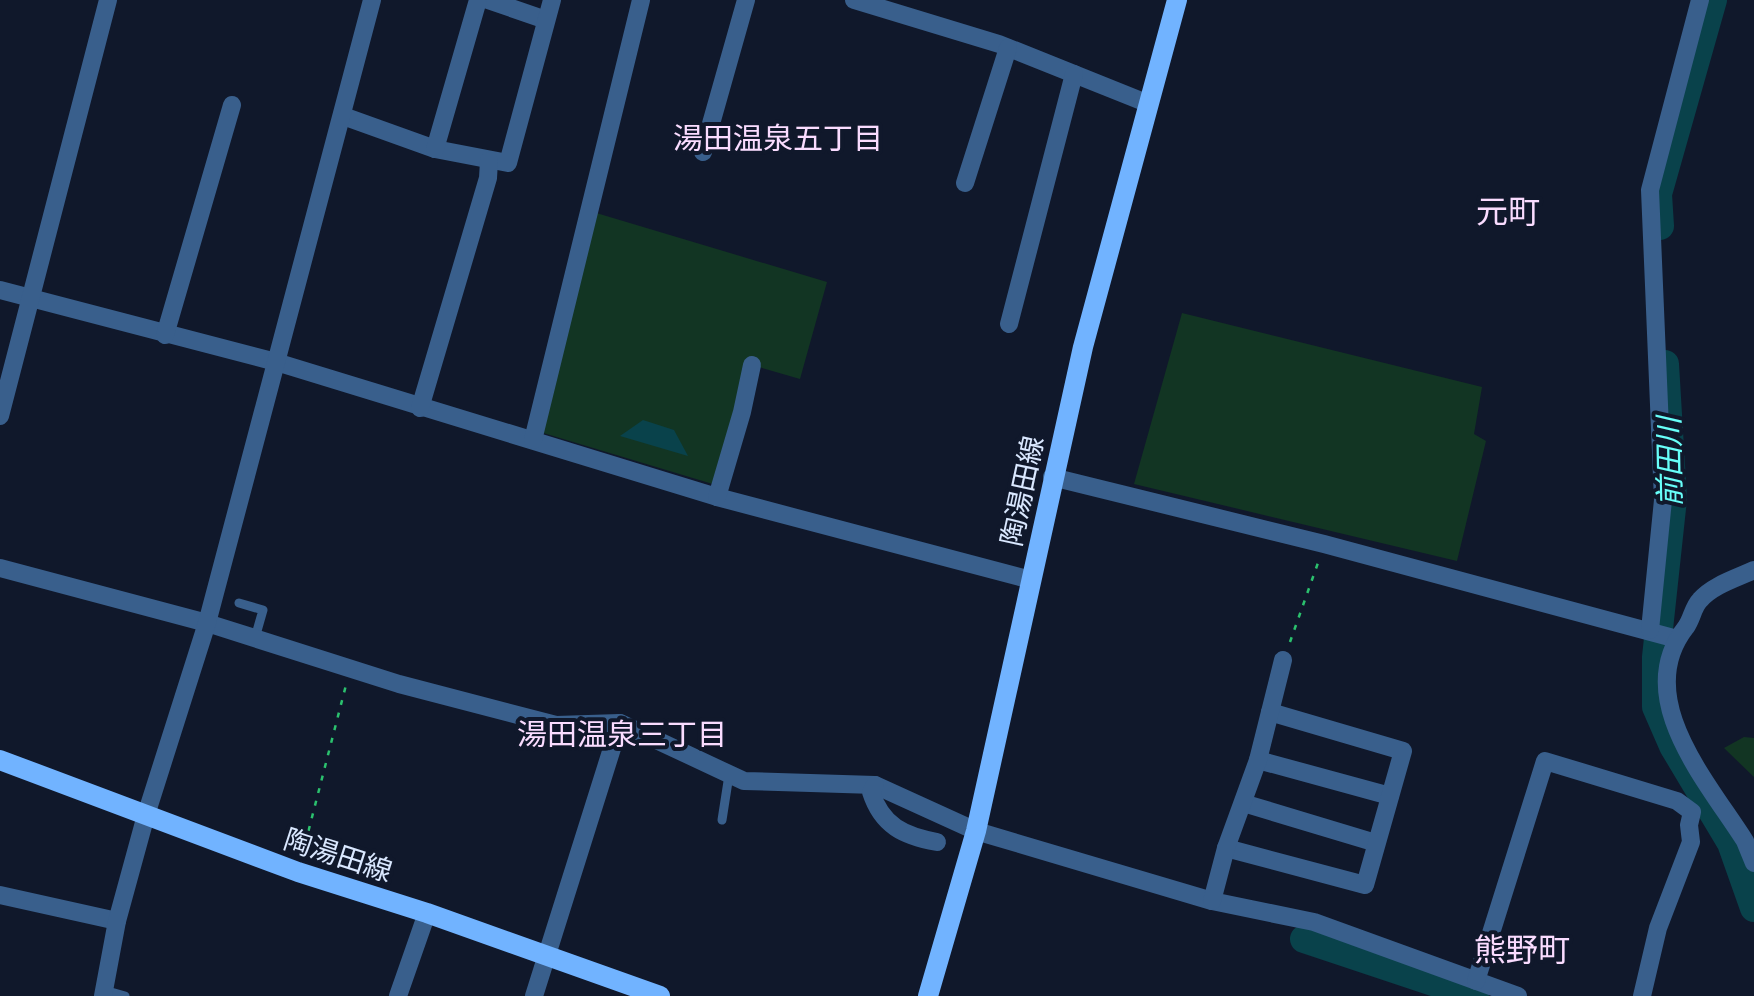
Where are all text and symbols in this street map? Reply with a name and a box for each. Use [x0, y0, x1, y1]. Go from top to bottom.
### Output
district label: 湯田温泉五丁目 [673, 120, 883, 157]
district label: 元町 [1476, 192, 1540, 231]
water label: 前田川 [1650, 414, 1689, 507]
street label: 陶湯田線 [994, 433, 1050, 549]
district label: 湯田温泉三丁目 [517, 716, 727, 753]
street label: 陶湯田線 [279, 822, 397, 888]
district label: 熊野町 [1474, 930, 1570, 969]

